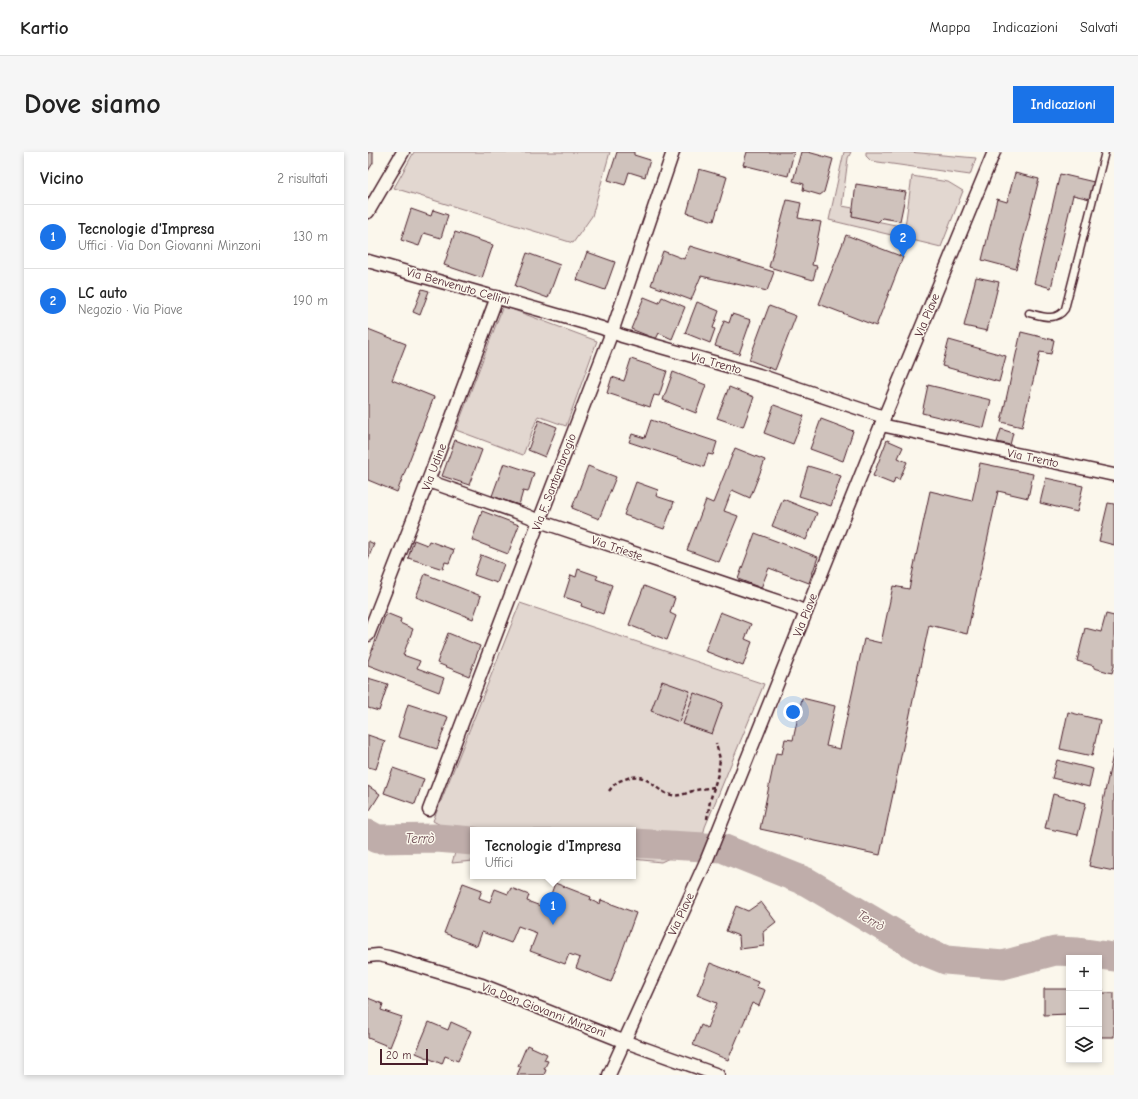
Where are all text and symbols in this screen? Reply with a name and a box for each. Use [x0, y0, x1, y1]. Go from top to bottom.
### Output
text: Kartio [20, 17, 69, 39]
text: Mappa [930, 19, 971, 36]
text: Indicazioni [993, 19, 1058, 36]
text: Salvati [1080, 19, 1118, 36]
button: Indicazioni [1013, 86, 1114, 123]
text: Dove siamo [24, 88, 161, 120]
text: Vicino [40, 169, 83, 188]
text: 2 risultati [277, 171, 328, 186]
text: Tecnologie d'Impresa [78, 220, 215, 238]
pin: 2 [890, 224, 916, 257]
text: 1 [50, 229, 56, 244]
text: 130 m [293, 229, 328, 244]
text: Uffici · Via Don Giovanni Minzoni [78, 238, 261, 253]
street label: Via Benvenuto Cellini [405, 265, 511, 307]
text: LC auto [78, 284, 127, 302]
street label: Via Piave [912, 291, 942, 339]
text: 2 [50, 293, 56, 308]
text: 190 m [293, 293, 328, 308]
text: Negozio · Via Piave [78, 302, 183, 317]
street label: Via Trento [689, 349, 743, 377]
street label: Via F. Santambrogio [529, 431, 579, 533]
street label: Via Udine [419, 441, 449, 493]
street label: Via Trento [1006, 446, 1060, 470]
street label: Via Trieste [590, 533, 644, 563]
street label: Via Piave [790, 591, 820, 639]
your location [783, 702, 803, 722]
popup [470, 827, 636, 879]
water label: Terrò [405, 831, 435, 846]
text: Tecnologie d'Impresa [485, 837, 621, 855]
text: Uffici [485, 855, 513, 870]
street label: Via Piave [665, 890, 697, 938]
pin: 1 [540, 892, 566, 925]
water label: Terrò [855, 906, 887, 934]
map controls [1066, 955, 1102, 1063]
button: + [1066, 955, 1102, 991]
street label: Via Don Giovanni Minzoni [480, 980, 608, 1040]
button: − [1066, 991, 1102, 1027]
button: layers [1066, 1027, 1102, 1063]
scale bar [380, 1047, 428, 1066]
text: 20 m [386, 1049, 411, 1062]

